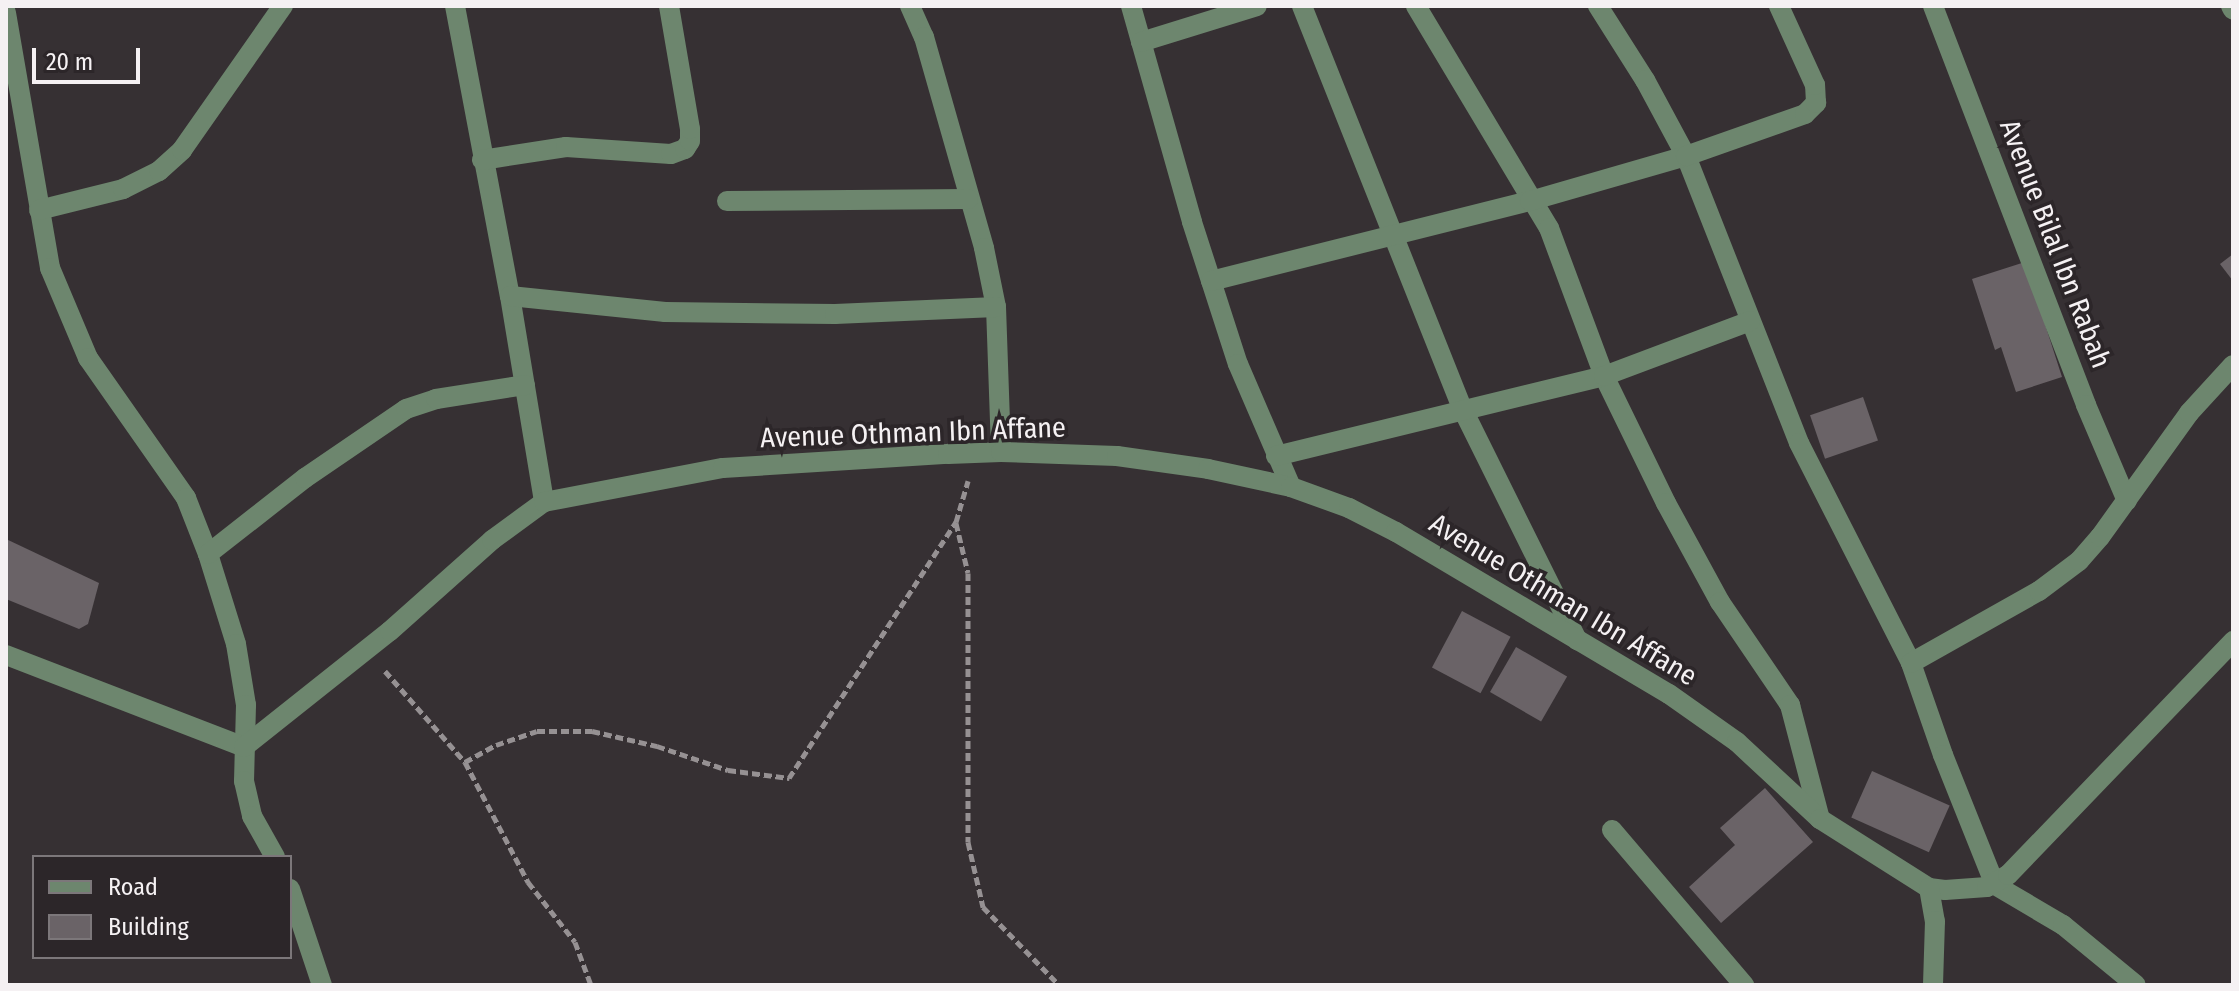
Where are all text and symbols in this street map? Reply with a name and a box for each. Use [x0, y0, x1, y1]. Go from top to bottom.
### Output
scale bar [36, 32, 144, 82]
text: 20 m [46, 48, 93, 76]
street label: Avenue Bilal Ibn Rabah [1992, 115, 2118, 373]
street label: Avenue Othman Ibn Affane [760, 411, 1066, 455]
street label: Avenue Othman Ibn Affane [1423, 507, 1703, 693]
legend [32, 855, 292, 959]
text: Road [108, 873, 158, 901]
text: Building [108, 913, 189, 941]

